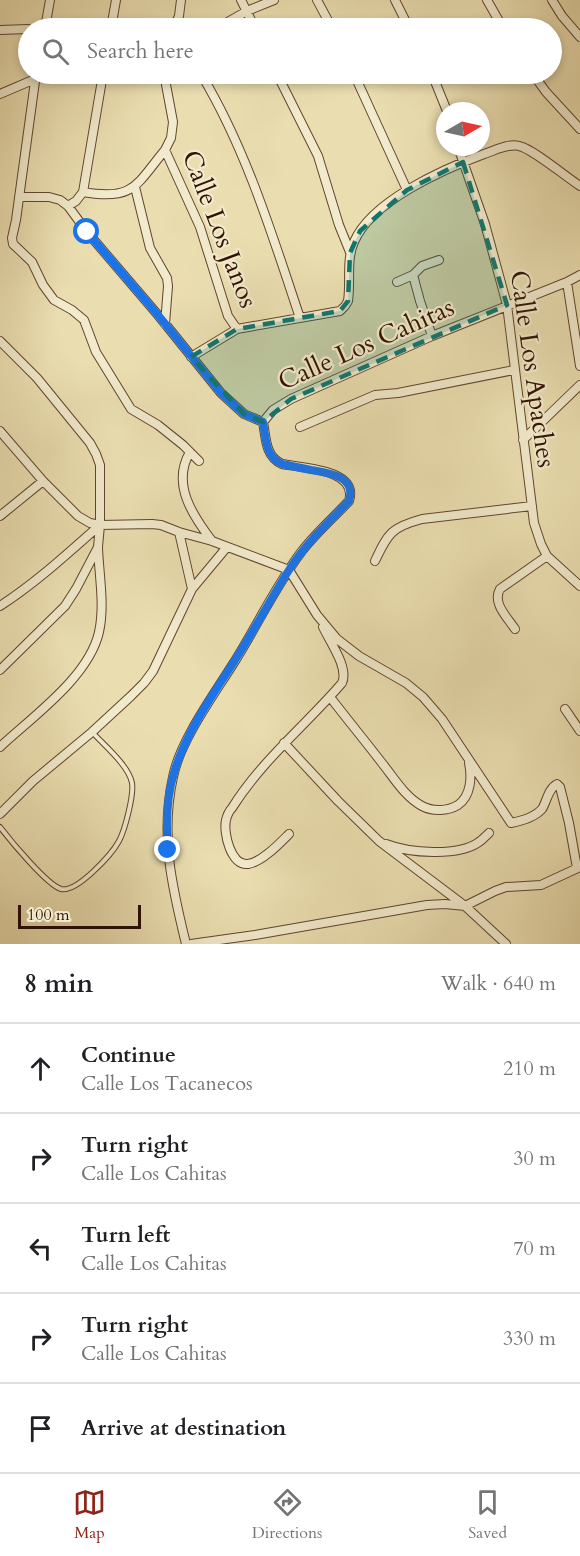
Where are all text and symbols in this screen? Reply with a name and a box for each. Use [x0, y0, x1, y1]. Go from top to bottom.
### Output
search box [18, 18, 562, 84]
icon: search [39, 35, 72, 68]
text: Search here [87, 36, 194, 66]
north arrow [436, 102, 490, 156]
street label: Calle Los Janos [174, 145, 266, 313]
route start [73, 218, 99, 244]
street label: Calle Los Apaches [502, 268, 564, 470]
street label: Calle Los Cahitas [272, 289, 460, 399]
route end [154, 836, 180, 862]
scale bar [18, 902, 141, 929]
text: 100 m [27, 904, 69, 926]
text: 8 min [24, 966, 93, 1001]
text: Walk · 640 m [441, 970, 556, 997]
text: Continue [81, 1040, 176, 1070]
icon: ahead [24, 1052, 57, 1085]
text: 210 m [503, 1055, 556, 1082]
text: Calle Los Tacanecos [81, 1070, 253, 1097]
text: Turn right [81, 1130, 188, 1160]
icon: right [24, 1142, 57, 1175]
text: 30 m [513, 1145, 556, 1172]
text: Calle Los Cahitas [81, 1160, 227, 1187]
text: Turn left [81, 1220, 170, 1250]
icon: left [24, 1232, 57, 1265]
text: 70 m [513, 1235, 556, 1262]
text: Calle Los Cahitas [81, 1250, 227, 1277]
text: Turn right [81, 1310, 188, 1340]
icon: right [24, 1322, 57, 1355]
text: 330 m [503, 1325, 556, 1352]
text: Calle Los Cahitas [81, 1340, 227, 1367]
icon: arrive [24, 1412, 57, 1445]
text: Arrive at destination [81, 1413, 286, 1443]
tab: Map [73, 1486, 106, 1544]
tab: Directions [252, 1486, 322, 1544]
tab: Saved [468, 1486, 507, 1544]

